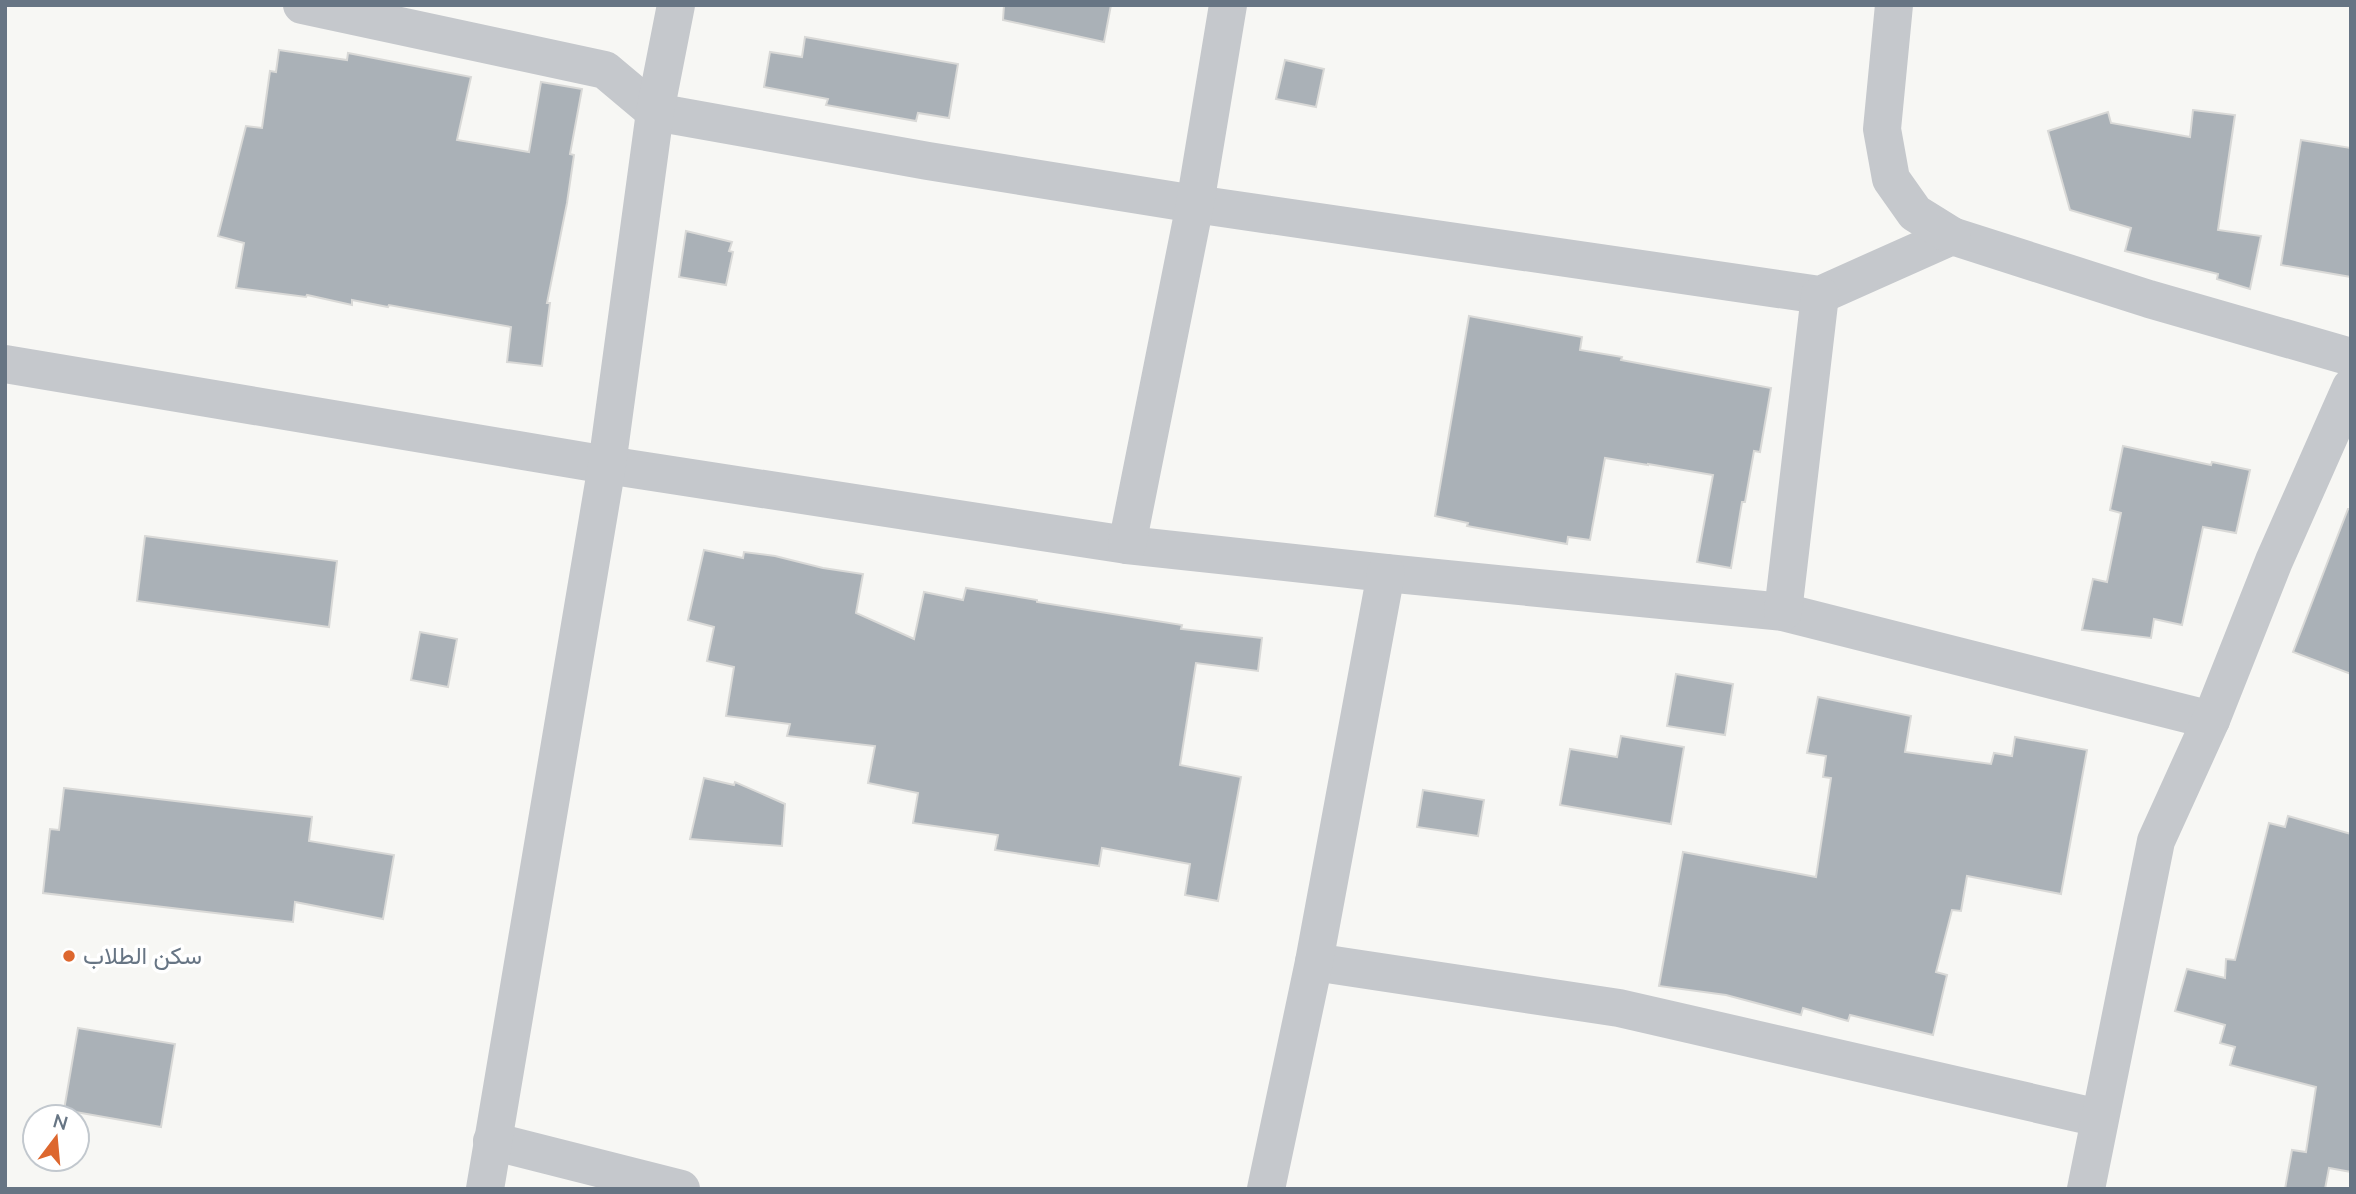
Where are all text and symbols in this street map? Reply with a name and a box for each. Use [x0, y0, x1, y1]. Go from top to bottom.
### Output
place label: سكن الطلاب [83, 940, 202, 970]
marker: سكن الطلاب [61, 948, 77, 964]
north arrow [21, 1103, 91, 1173]
text: N [50, 1108, 71, 1135]

